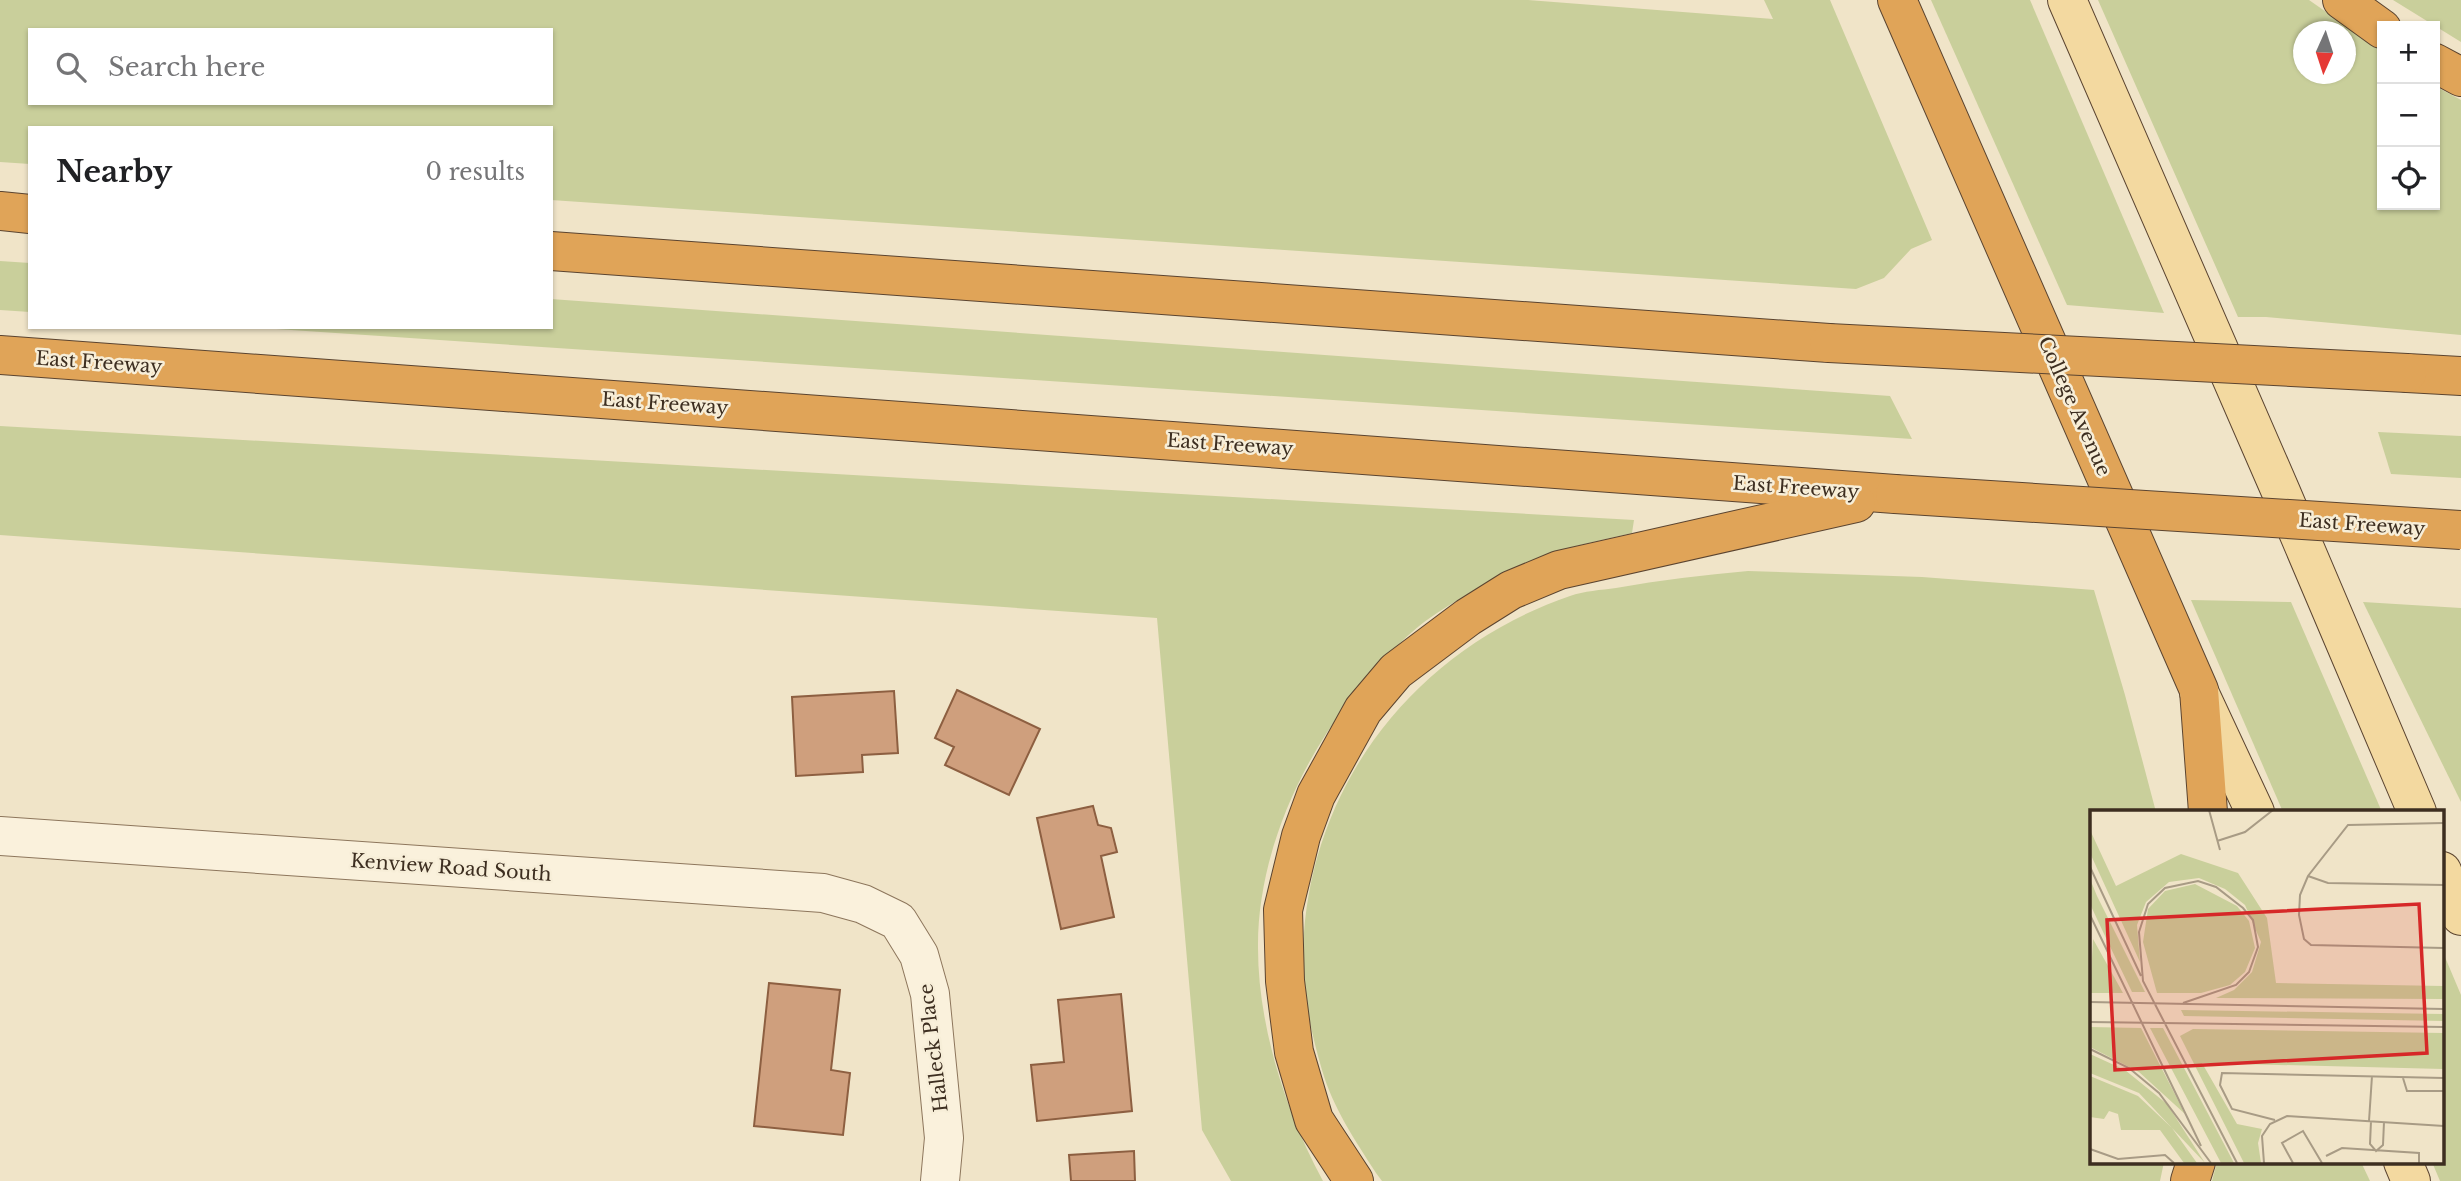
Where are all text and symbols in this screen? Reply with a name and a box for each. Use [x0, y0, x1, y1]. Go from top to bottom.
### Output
north arrow [2293, 21, 2356, 84]
map controls [2377, 21, 2440, 210]
button: + [2377, 21, 2440, 84]
search box [28, 28, 553, 105]
icon: search [52, 48, 90, 86]
text: Search here [108, 51, 265, 83]
button: − [2377, 84, 2440, 147]
button: locate [2377, 147, 2440, 210]
text: Nearby [56, 153, 172, 190]
text: 0 results [426, 158, 525, 186]
street label: College Avenue [2034, 333, 2116, 479]
street label: East Freeway [35, 347, 163, 378]
street label: East Freeway [601, 388, 729, 419]
street label: East Freeway [1166, 429, 1294, 460]
street label: East Freeway [1732, 472, 1860, 503]
street label: East Freeway [2298, 509, 2426, 540]
inset map [2090, 810, 2444, 1164]
street label: Kenview Road South [350, 849, 552, 886]
street label: Halleck Place [914, 982, 953, 1113]

